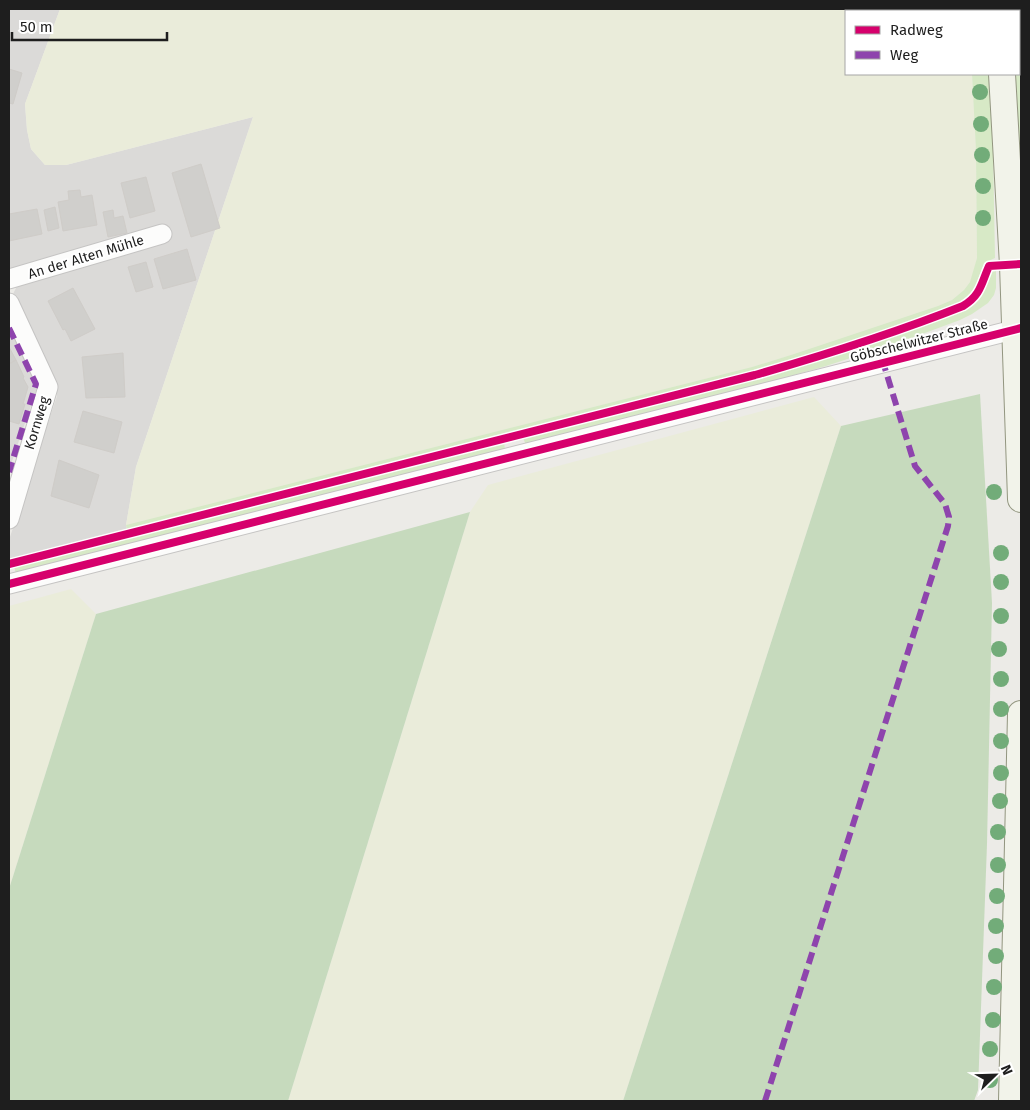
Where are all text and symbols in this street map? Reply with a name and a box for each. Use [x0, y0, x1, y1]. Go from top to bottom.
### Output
scale bar [12, 10, 168, 42]
legend [845, 10, 1020, 75]
text: 50 m [20, 18, 53, 36]
text: Radweg [890, 21, 943, 39]
text: Weg [890, 46, 918, 64]
street label: An der Alten Mühle [26, 231, 146, 283]
street label: Göbschelwitzer Straße [848, 316, 990, 366]
street label: Kornweg [21, 394, 53, 452]
north arrow [970, 1050, 1020, 1100]
text: N [997, 1063, 1016, 1078]

